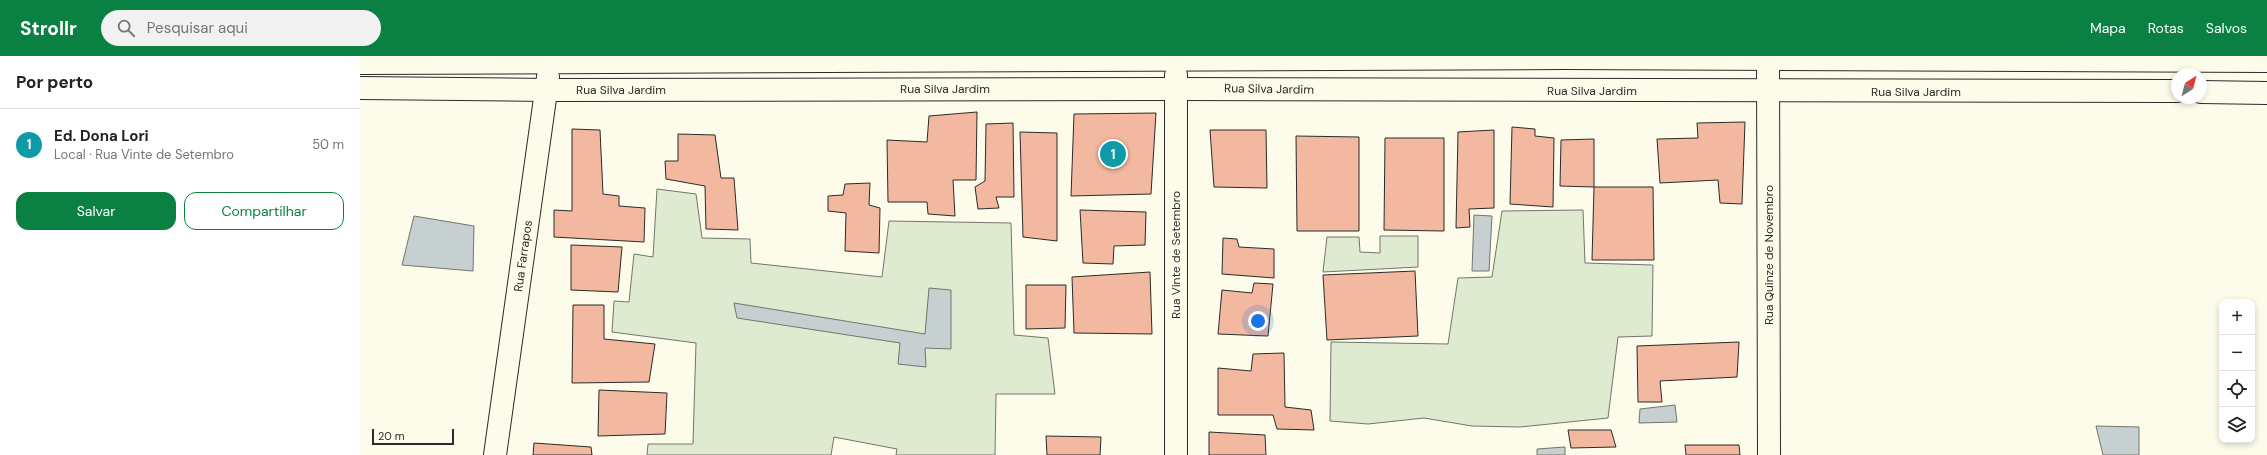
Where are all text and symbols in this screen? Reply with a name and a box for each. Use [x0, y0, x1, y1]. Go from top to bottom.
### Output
search box [101, 10, 381, 46]
text: Strollr [20, 16, 77, 41]
icon: search [115, 17, 137, 39]
text: Pesquisar aqui [147, 18, 248, 38]
text: Mapa [2090, 19, 2126, 37]
text: Rotas [2148, 19, 2184, 37]
text: Salvos [2206, 19, 2247, 37]
north arrow [2171, 68, 2207, 104]
text: Por perto [16, 71, 93, 93]
street label: Rua Silva Jardim [1224, 80, 1314, 98]
street label: Rua Silva Jardim [900, 81, 990, 97]
street label: Rua Silva Jardim [576, 82, 666, 98]
street label: Rua Silva Jardim [1547, 83, 1637, 99]
street label: Rua Silva Jardim [1871, 84, 1961, 100]
text: Ed. Dona Lori [54, 126, 149, 146]
text: 1 [27, 136, 31, 153]
text: 50 m [312, 136, 344, 153]
pin: 1 [1100, 139, 1126, 169]
text: Local · Rua Vinte de Setembro [54, 146, 234, 163]
street label: Rua Quinze de Novembro [1761, 185, 1777, 325]
street label: Rua Vinte de Setembro [1168, 191, 1184, 319]
button: Salvar [16, 192, 176, 230]
button: Compartilhar [184, 192, 344, 230]
street label: Rua Farrapos [510, 219, 536, 293]
map controls [2219, 299, 2255, 443]
button: + [2219, 299, 2255, 335]
your location [1248, 311, 1268, 331]
button: − [2219, 335, 2255, 371]
button: locate [2219, 371, 2255, 407]
button: layers [2219, 407, 2255, 443]
scale bar [372, 427, 454, 446]
text: 20 m [378, 429, 404, 443]

